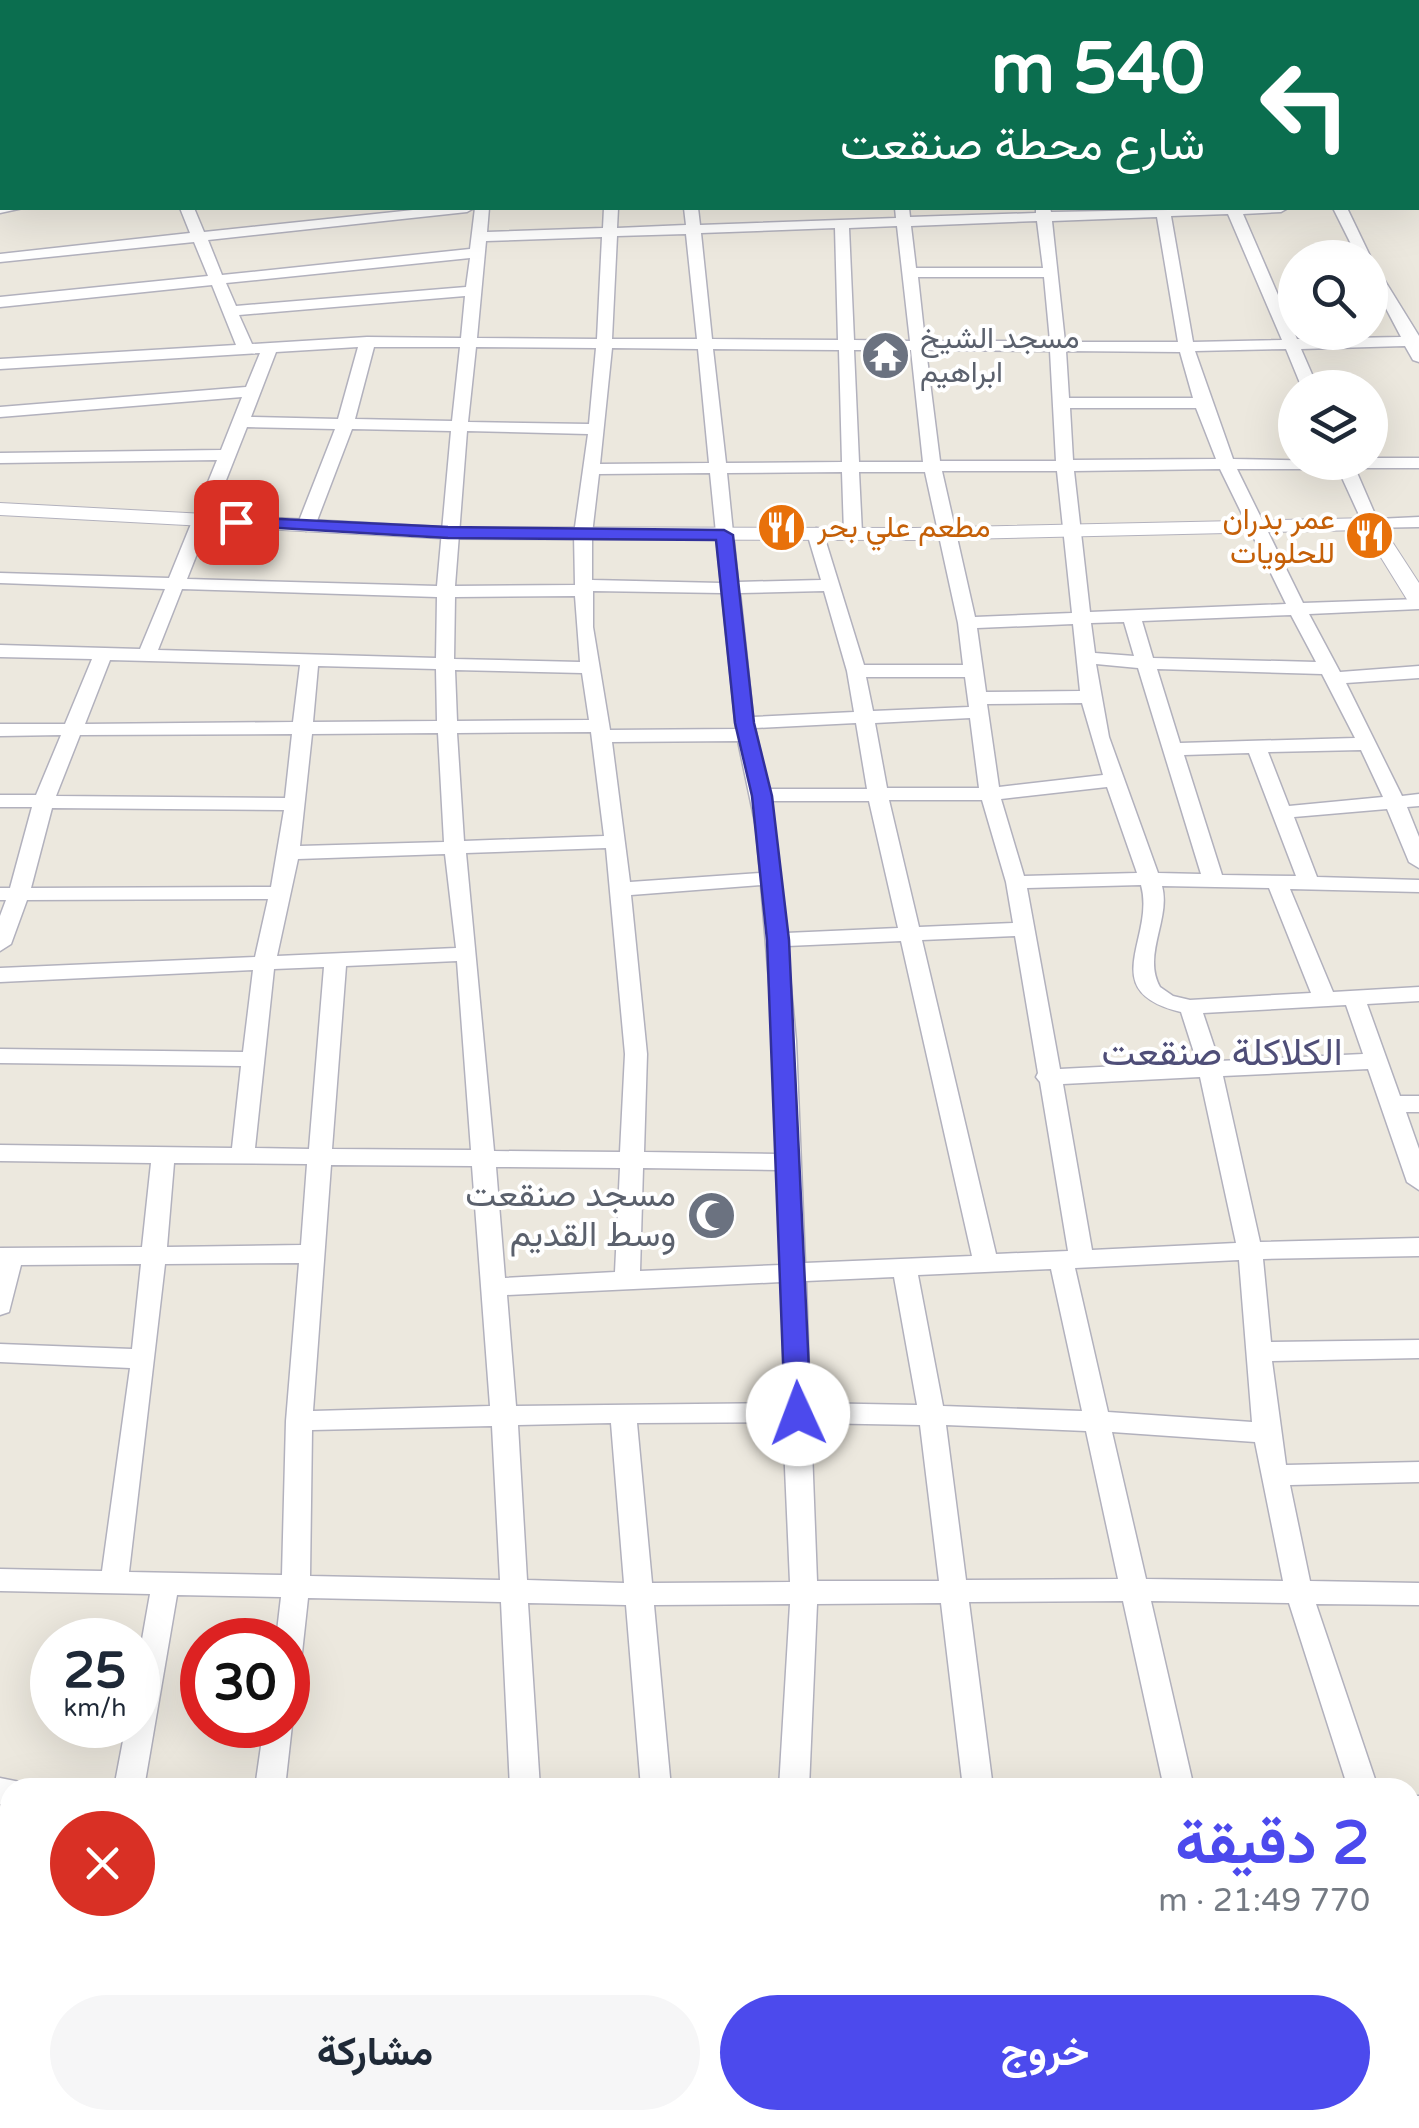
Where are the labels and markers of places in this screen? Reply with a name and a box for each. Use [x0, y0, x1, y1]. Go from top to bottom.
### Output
place label: مسجد الشيخ ابراهيم [920, 320, 1080, 391]
temple icon: مسجد الشيخ ابراهيم [859, 329, 911, 381]
pin [194, 480, 279, 565]
restaurant icon: مطعم علي بحر [756, 501, 808, 553]
place label: عمر بدران للحلويات [1222, 501, 1335, 572]
place label: مطعم علي بحر [816, 509, 991, 551]
restaurant icon: عمر بدران للحلويات [1344, 510, 1396, 562]
place label: مسجد صنقعت وسط القديم [465, 1174, 676, 1257]
mosque icon: مسجد صنقعت وسط القديم [685, 1189, 737, 1241]

